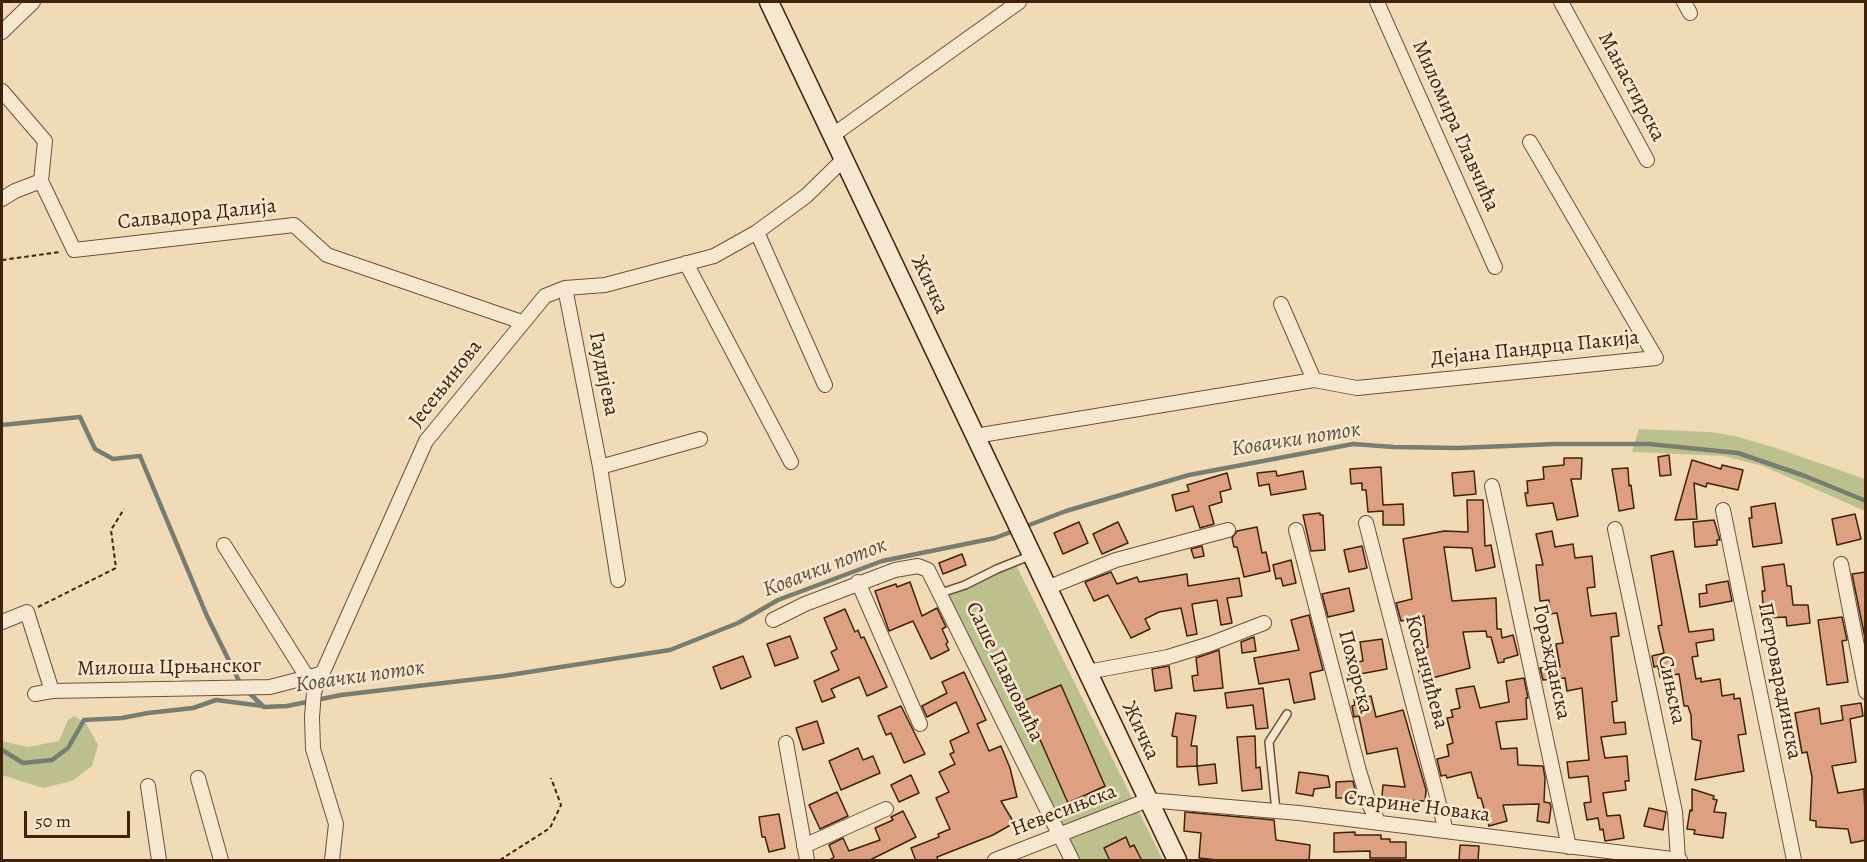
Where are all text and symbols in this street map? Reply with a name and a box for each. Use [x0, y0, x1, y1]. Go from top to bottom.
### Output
street label: Манастирска [1592, 28, 1670, 146]
street label: Миломира Главчића [1406, 36, 1504, 216]
street label: Салвадора Далија [116, 194, 278, 236]
street label: Жичка [905, 252, 953, 318]
street label: Дејана Пандрца Пакија [1429, 326, 1641, 372]
street label: Гаудијева [583, 330, 623, 418]
street label: Јесењинова [404, 335, 488, 433]
water label: Ковачки поток [1230, 417, 1362, 463]
water label: Ковачки поток [759, 532, 891, 604]
street label: Саше Павловића [959, 598, 1049, 746]
street label: Петроварадинска [1751, 600, 1807, 762]
street label: Горажданска [1526, 602, 1576, 722]
street label: Косанчићева [1399, 612, 1453, 732]
street label: Похорска [1332, 627, 1378, 717]
street label: Сињска [1651, 653, 1691, 727]
street label: Милоша Црњанског [77, 654, 261, 682]
water label: Ковачки поток [294, 655, 426, 699]
street label: Жичка [1116, 698, 1164, 764]
street label: Невесињска [1008, 779, 1120, 843]
street label: Старине Новака [1342, 786, 1492, 828]
scale bar [27, 799, 134, 837]
text: 50 m [35, 809, 71, 833]

